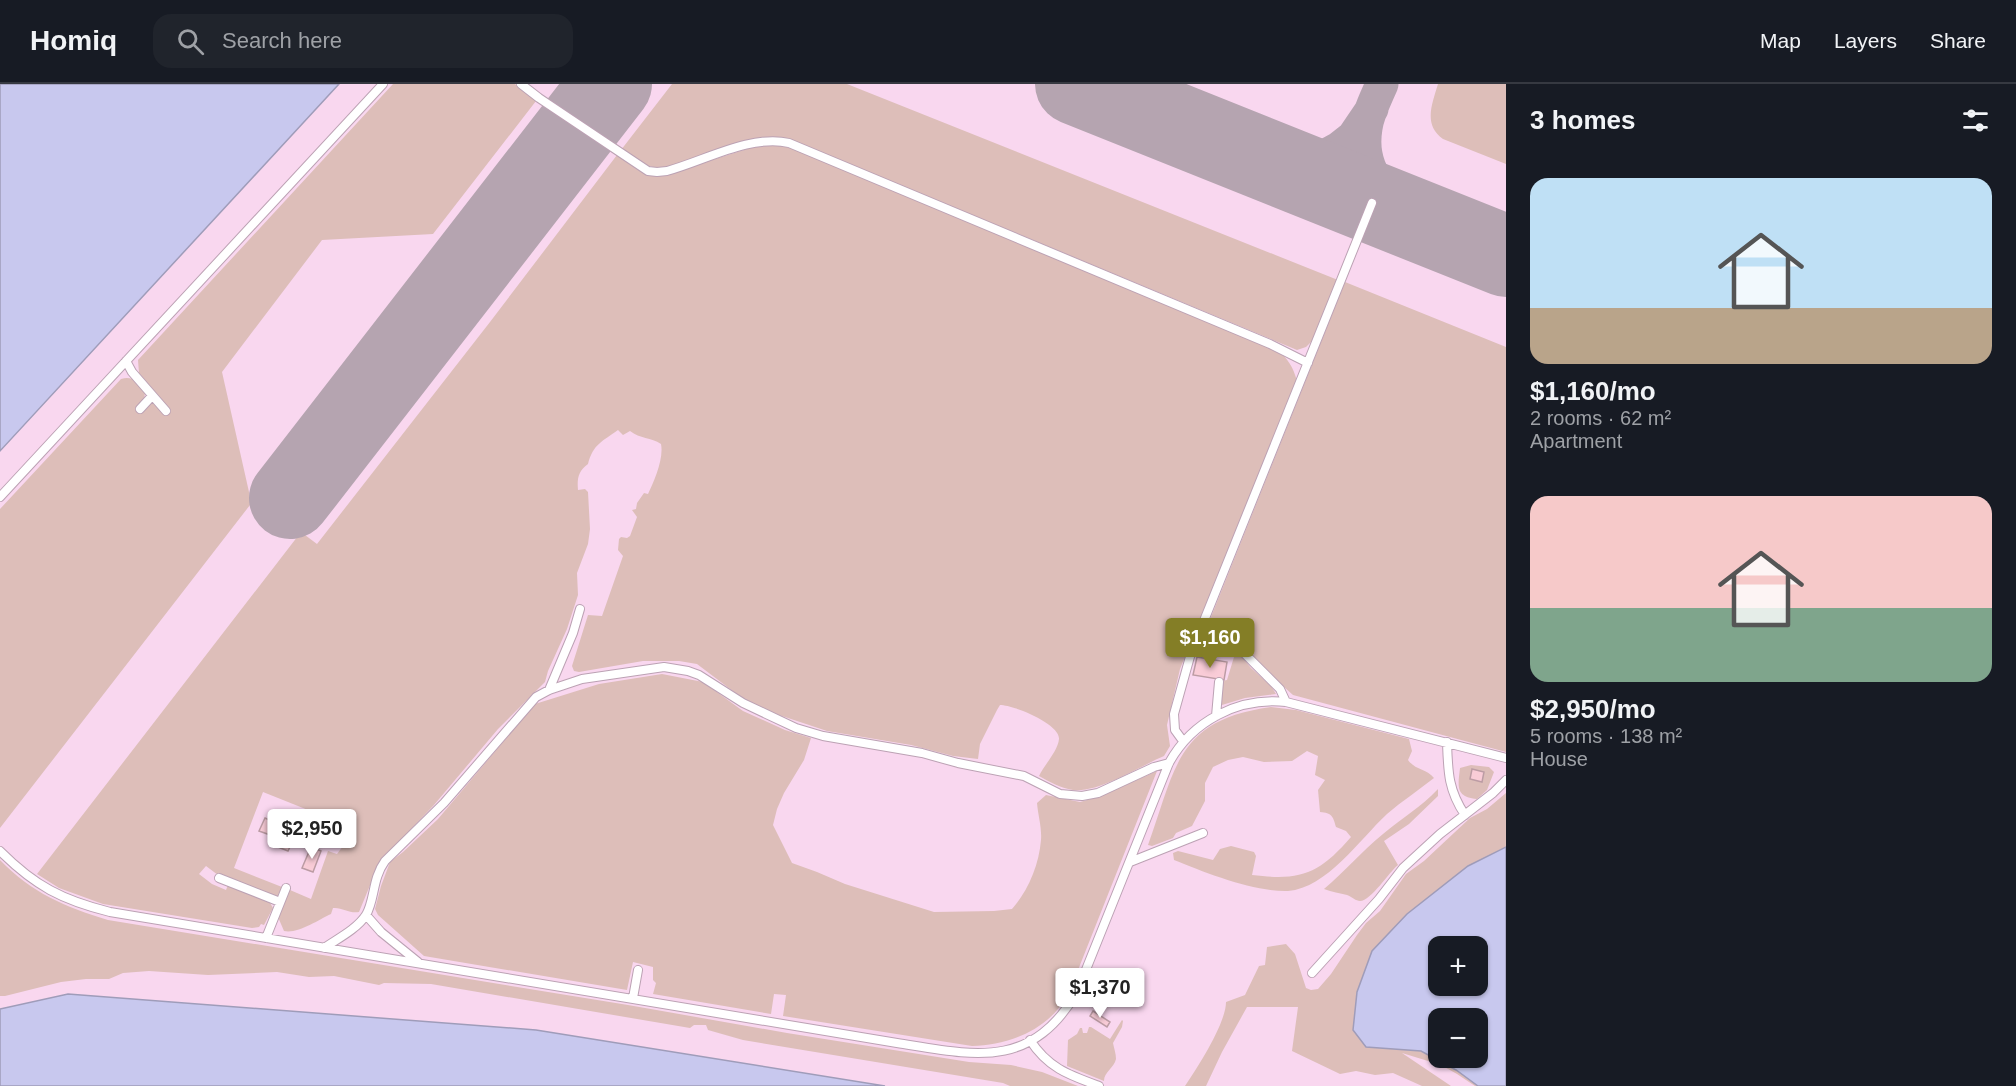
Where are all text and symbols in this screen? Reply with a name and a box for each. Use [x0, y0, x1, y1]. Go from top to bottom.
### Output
search box [153, 14, 573, 68]
text: Homiq [30, 25, 117, 56]
icon: search [174, 25, 207, 58]
text: Search here [222, 28, 342, 53]
text: Map [1760, 29, 1801, 52]
text: Layers [1834, 29, 1897, 52]
text: Share [1930, 29, 1986, 52]
icon: filters [1959, 104, 1992, 137]
text: 3 homes [1530, 105, 1636, 135]
icon: home [1707, 217, 1815, 325]
text: $1,160/mo [1530, 376, 1656, 406]
text: 2 rooms · 62 m² [1530, 407, 1671, 429]
text: Apartment [1530, 430, 1622, 452]
icon: home [1707, 535, 1815, 643]
pin: $1,160 [1161, 618, 1259, 669]
text: $1,160 [1179, 626, 1241, 648]
text: $2,950/mo [1530, 694, 1656, 724]
text: 5 rooms · 138 m² [1530, 725, 1682, 747]
text: House [1530, 748, 1588, 770]
pin: $2,950 [263, 809, 361, 860]
text: $2,950 [281, 817, 343, 839]
map controls [1428, 936, 1488, 1068]
button: + [1428, 936, 1488, 996]
pin: $1,370 [1051, 968, 1149, 1019]
text: $1,370 [1069, 976, 1131, 998]
button: − [1428, 1008, 1488, 1068]

